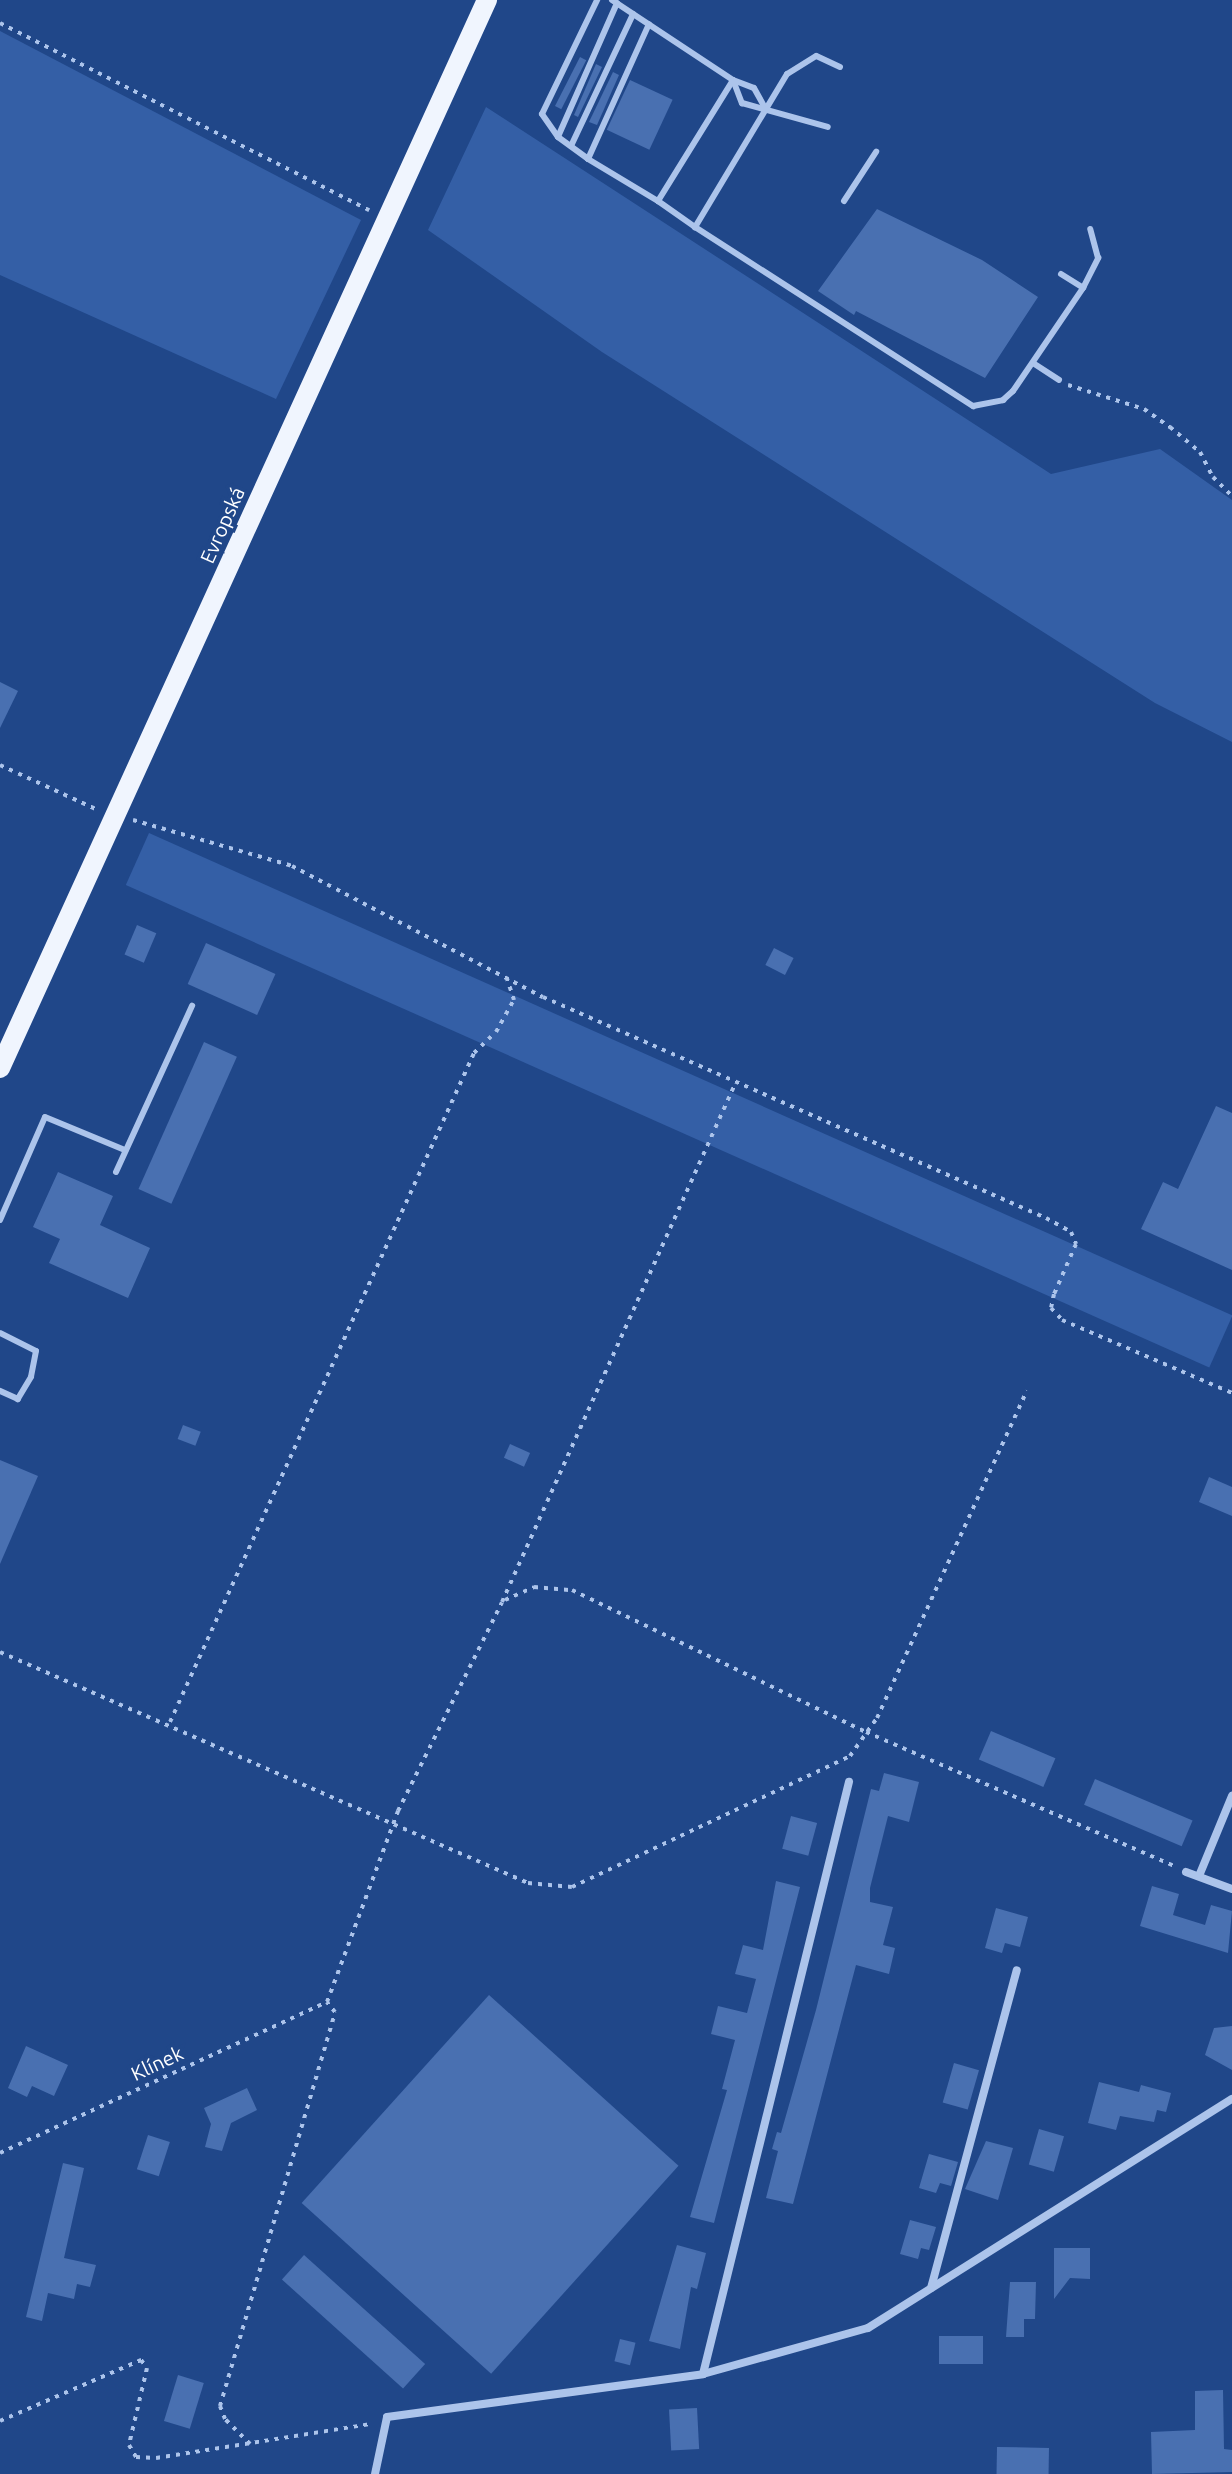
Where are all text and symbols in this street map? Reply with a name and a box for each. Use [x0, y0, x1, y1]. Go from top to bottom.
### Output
street label: Evropská [195, 483, 249, 567]
street label: Klínek [127, 2041, 187, 2085]

